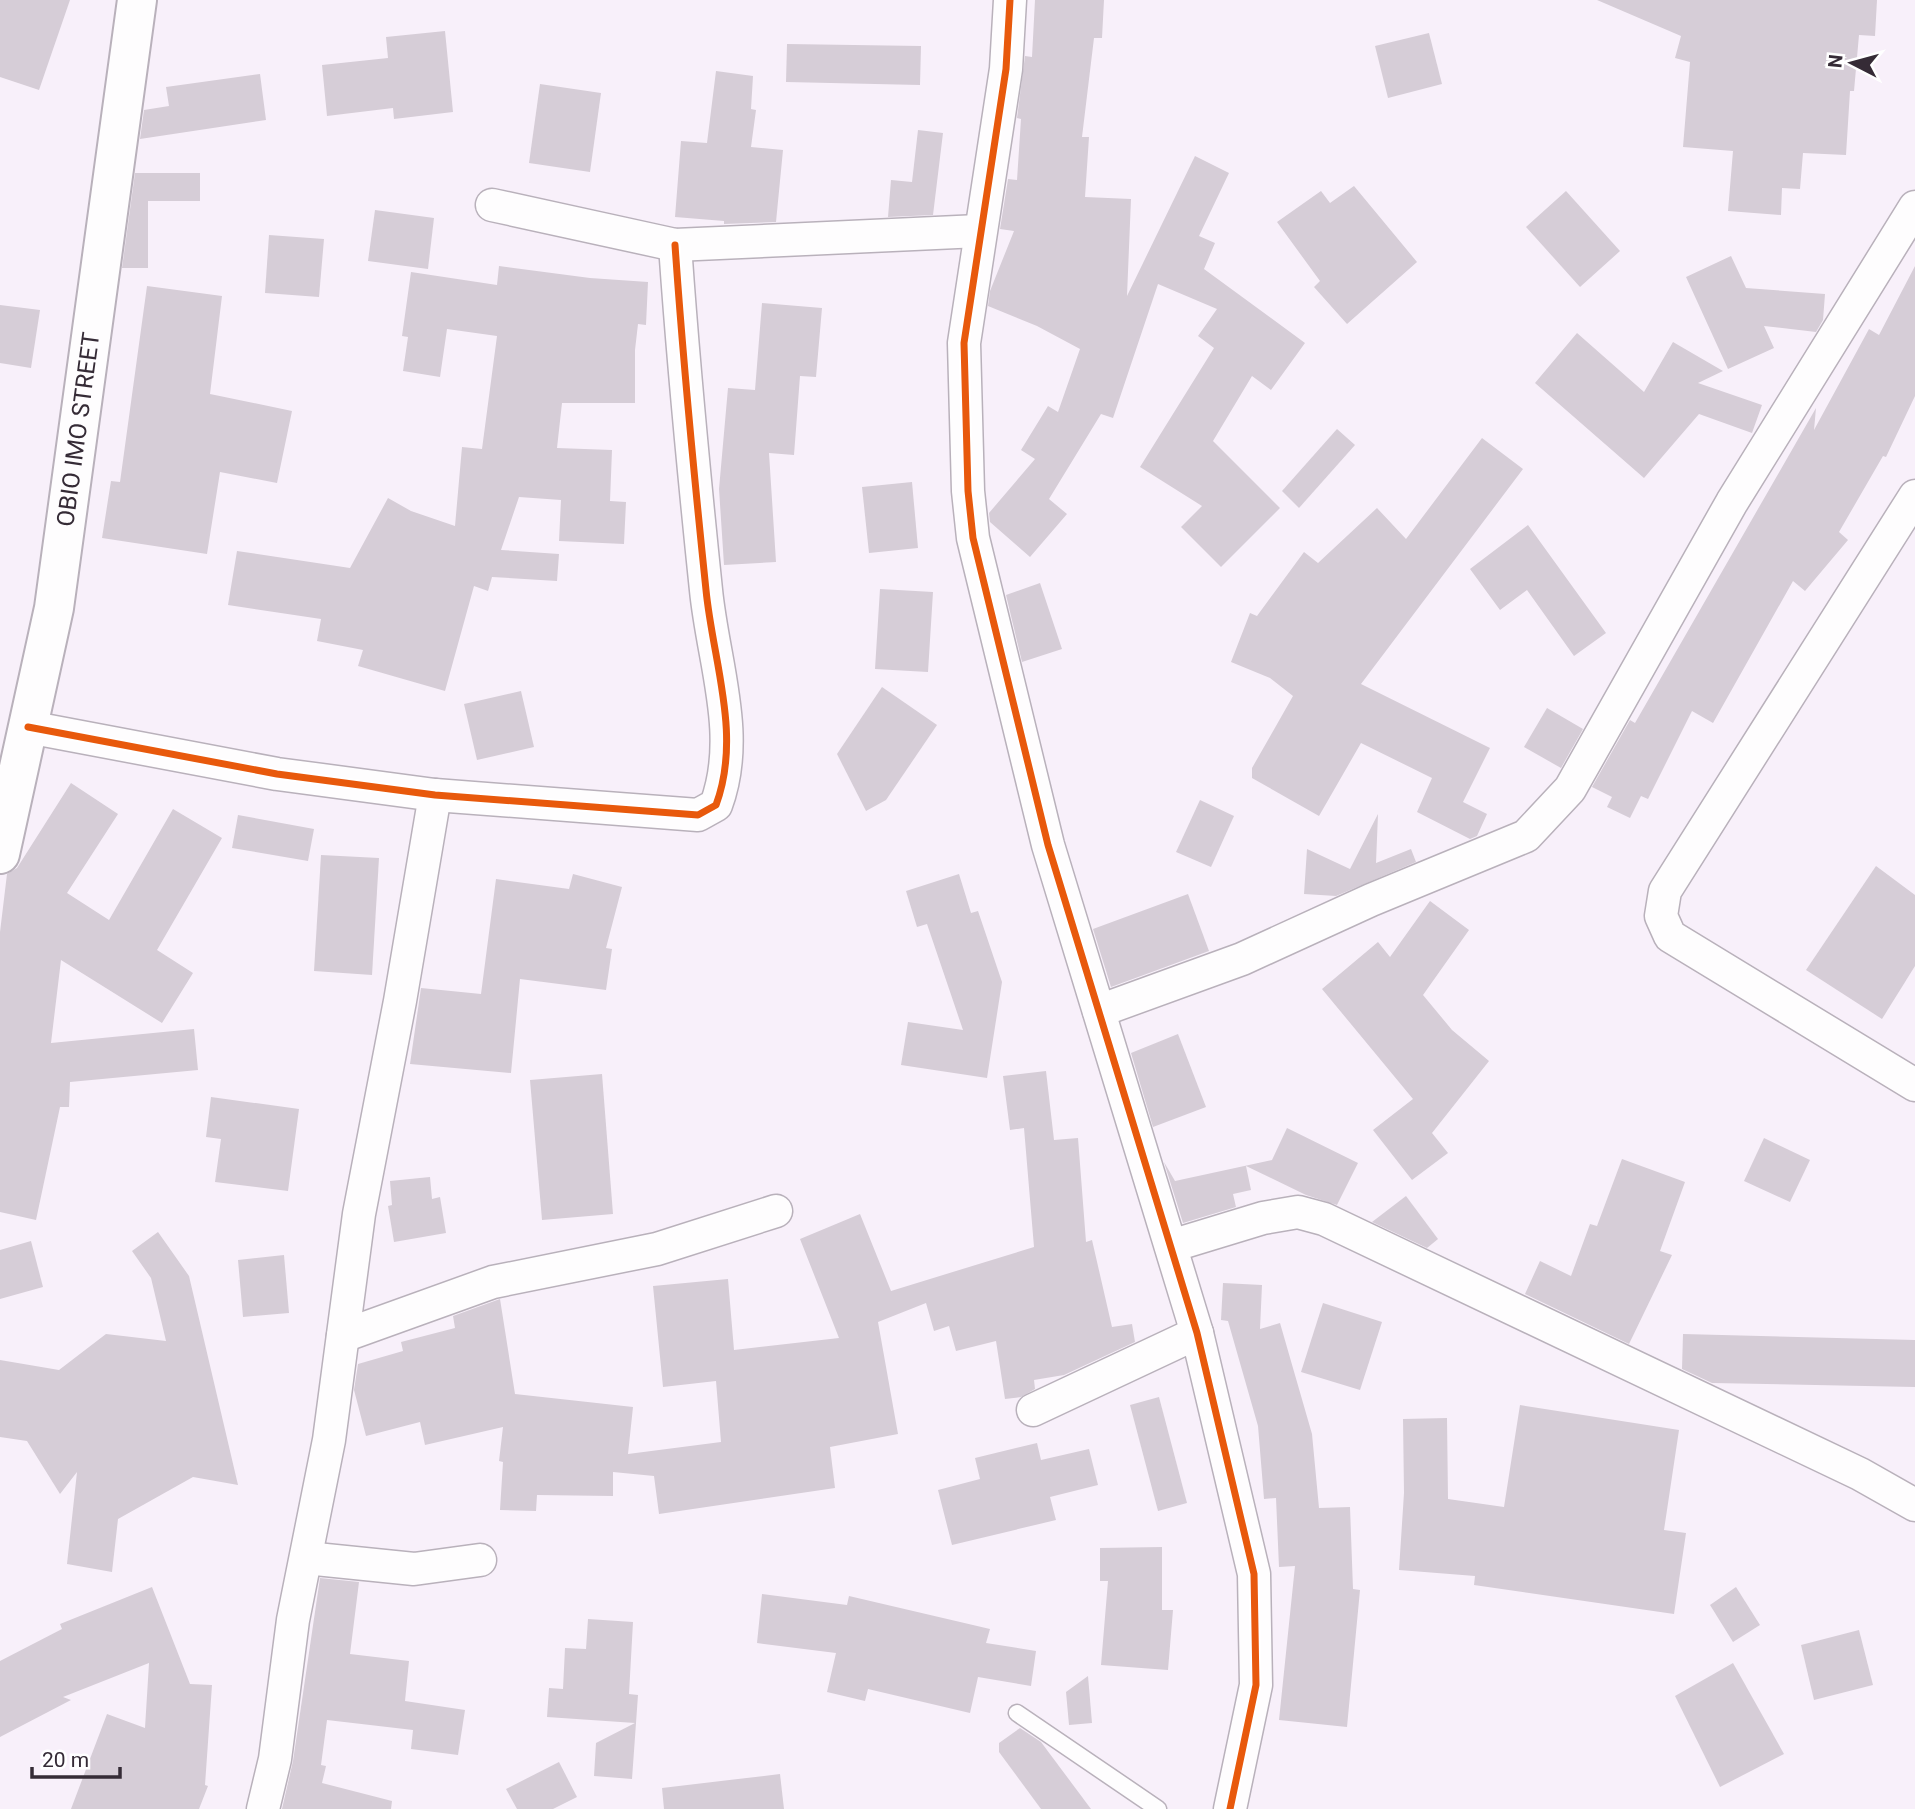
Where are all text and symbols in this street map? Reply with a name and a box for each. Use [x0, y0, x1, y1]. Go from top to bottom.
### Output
north arrow [1817, 28, 1887, 98]
text: N [1823, 53, 1848, 69]
street label: OBIO IMO STREET [51, 331, 105, 528]
scale bar [32, 1736, 119, 1780]
text: 20 m [42, 1748, 89, 1772]

